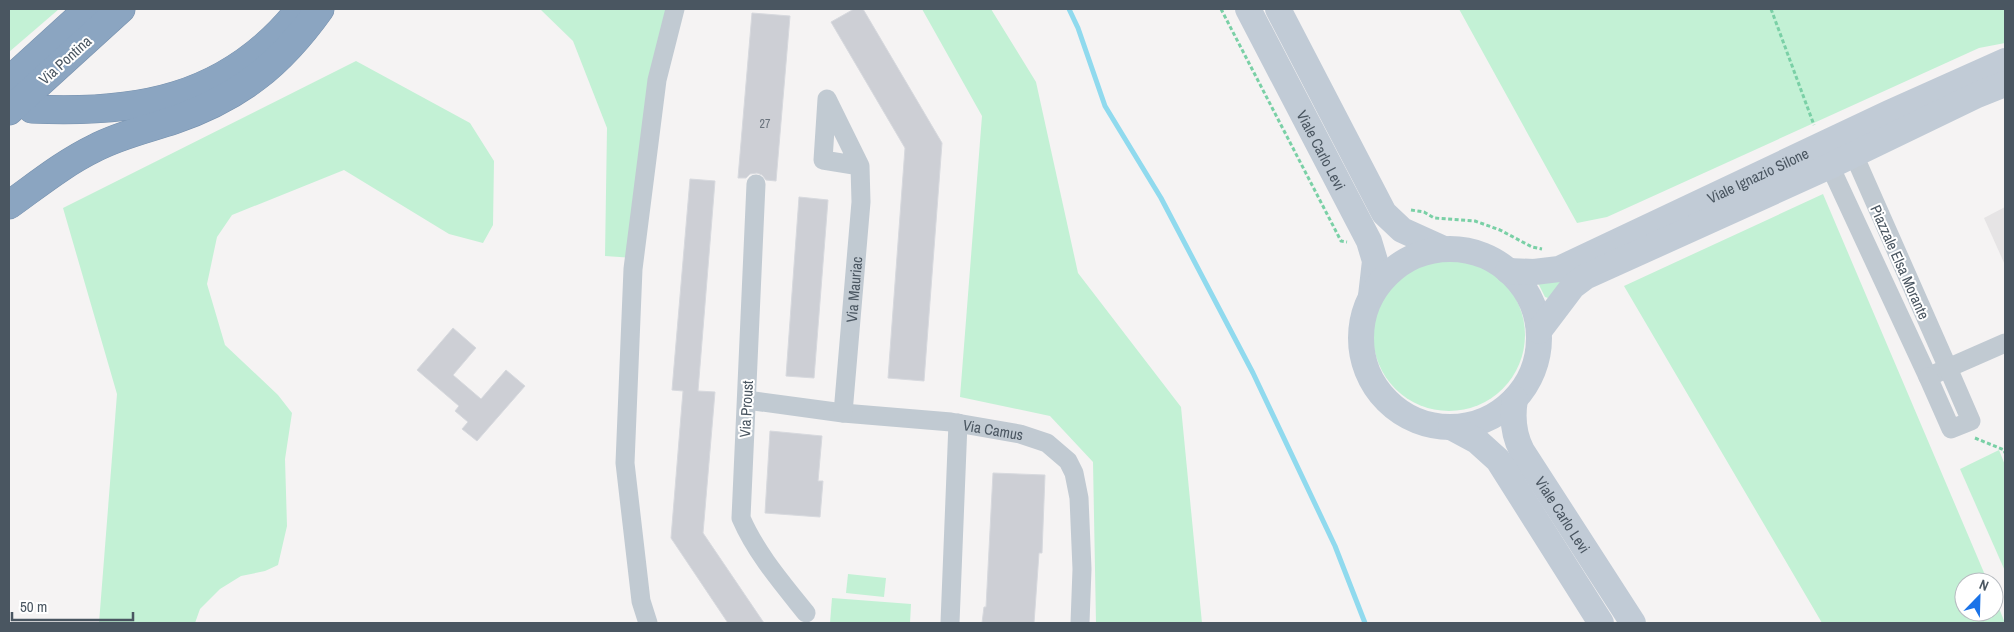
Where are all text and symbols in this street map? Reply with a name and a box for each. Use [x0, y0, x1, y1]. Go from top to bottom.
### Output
street label: Via Pontina [34, 31, 96, 89]
street label: Viale Carlo Levi [1292, 106, 1351, 194]
house number: 27 [760, 116, 771, 132]
street label: Viale Ignazio Silone [1704, 142, 1812, 208]
street label: Piazzale Elsa Morante [1865, 202, 1935, 323]
street label: Via Mauriac [840, 256, 867, 323]
street label: Via Proust [734, 379, 758, 438]
street label: Via Camus [961, 414, 1025, 445]
street label: Viale Carlo Levi [1530, 472, 1595, 557]
north arrow [1954, 572, 2004, 622]
text: N [1977, 575, 1991, 595]
scale bar [12, 590, 134, 622]
text: 50 m [20, 596, 47, 617]

